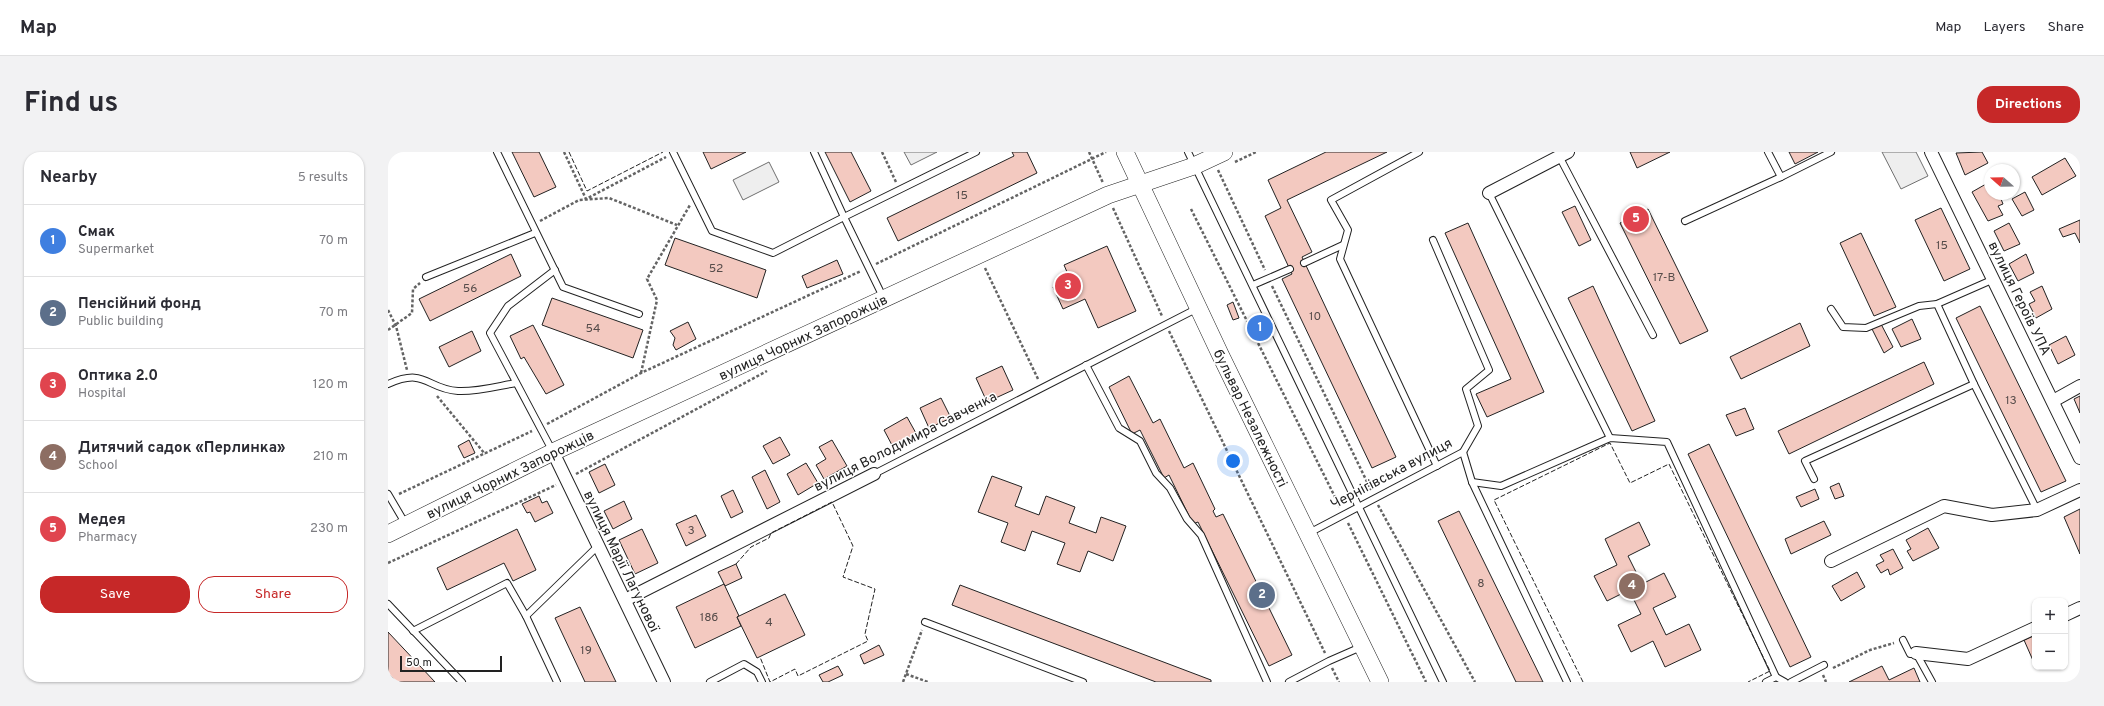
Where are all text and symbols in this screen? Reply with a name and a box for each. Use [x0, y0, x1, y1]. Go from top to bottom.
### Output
text: Map [20, 16, 57, 40]
text: Map [1935, 19, 1961, 36]
text: Layers [1983, 19, 2025, 36]
text: Share [2047, 19, 2084, 36]
text: Find us [24, 86, 118, 122]
button: Directions [1977, 86, 2080, 123]
north arrow [1984, 164, 2020, 200]
text: Nearby [40, 167, 97, 189]
text: 5 results [298, 170, 348, 186]
house number: 15 [956, 188, 968, 204]
pin: 5 [1623, 204, 1649, 234]
text: Смак [78, 223, 115, 242]
text: 1 [50, 233, 56, 249]
text: 70 m [319, 233, 348, 249]
house number: 15 [1936, 238, 1948, 254]
street label: вулиця Героїв УПА [1984, 239, 2054, 358]
text: Supermarket [78, 242, 154, 258]
house number: 52 [709, 261, 723, 277]
house number: 17-В [1653, 270, 1675, 286]
pin: 3 [1055, 271, 1081, 301]
house number: 56 [463, 281, 477, 297]
street label: вулиця Чорних Запорожців [717, 292, 891, 385]
text: Пенсійний фонд [78, 295, 201, 314]
text: 2 [49, 305, 57, 321]
text: 70 m [319, 305, 348, 321]
house number: 10 [1309, 309, 1321, 325]
pin: 1 [1247, 313, 1273, 343]
text: Public building [78, 314, 164, 330]
house number: 54 [585, 321, 601, 337]
street label: бульвар Незалежності [1209, 347, 1290, 490]
text: Оптика 2.0 [78, 367, 158, 386]
text: 3 [49, 377, 57, 393]
text: 120 m [313, 377, 348, 393]
text: Hospital [78, 386, 126, 402]
street label: вулиця Володимира Савченка [811, 389, 1000, 496]
house number: 13 [2005, 393, 2017, 409]
street label: вулиця Чорних Запорожців [424, 427, 597, 523]
street label: Чернігівська вулиця [1328, 435, 1456, 514]
text: Дитячий садок «Перлинка» [78, 439, 285, 458]
text: 4 [49, 449, 57, 465]
text: 210 m [313, 449, 348, 465]
your location [1223, 451, 1243, 471]
text: School [78, 458, 118, 474]
street label: вулиця Марії Лагунової [579, 488, 663, 636]
text: Медея [78, 511, 126, 530]
text: 5 [49, 521, 57, 537]
text: 230 m [310, 521, 348, 537]
house number: 3 [687, 523, 695, 539]
text: Pharmacy [78, 530, 137, 546]
pin: 4 [1619, 571, 1645, 601]
button: Save [40, 576, 190, 613]
button: Share [198, 576, 348, 613]
house number: 8 [1477, 576, 1485, 592]
pin: 2 [1249, 580, 1275, 610]
map controls [2032, 598, 2068, 670]
button: + [2032, 598, 2068, 634]
house number: 18б [700, 610, 719, 626]
house number: 4 [765, 615, 773, 631]
button: − [2032, 634, 2068, 670]
house number: 19 [580, 643, 592, 659]
scale bar [400, 654, 502, 673]
text: 50 m [406, 656, 432, 670]

